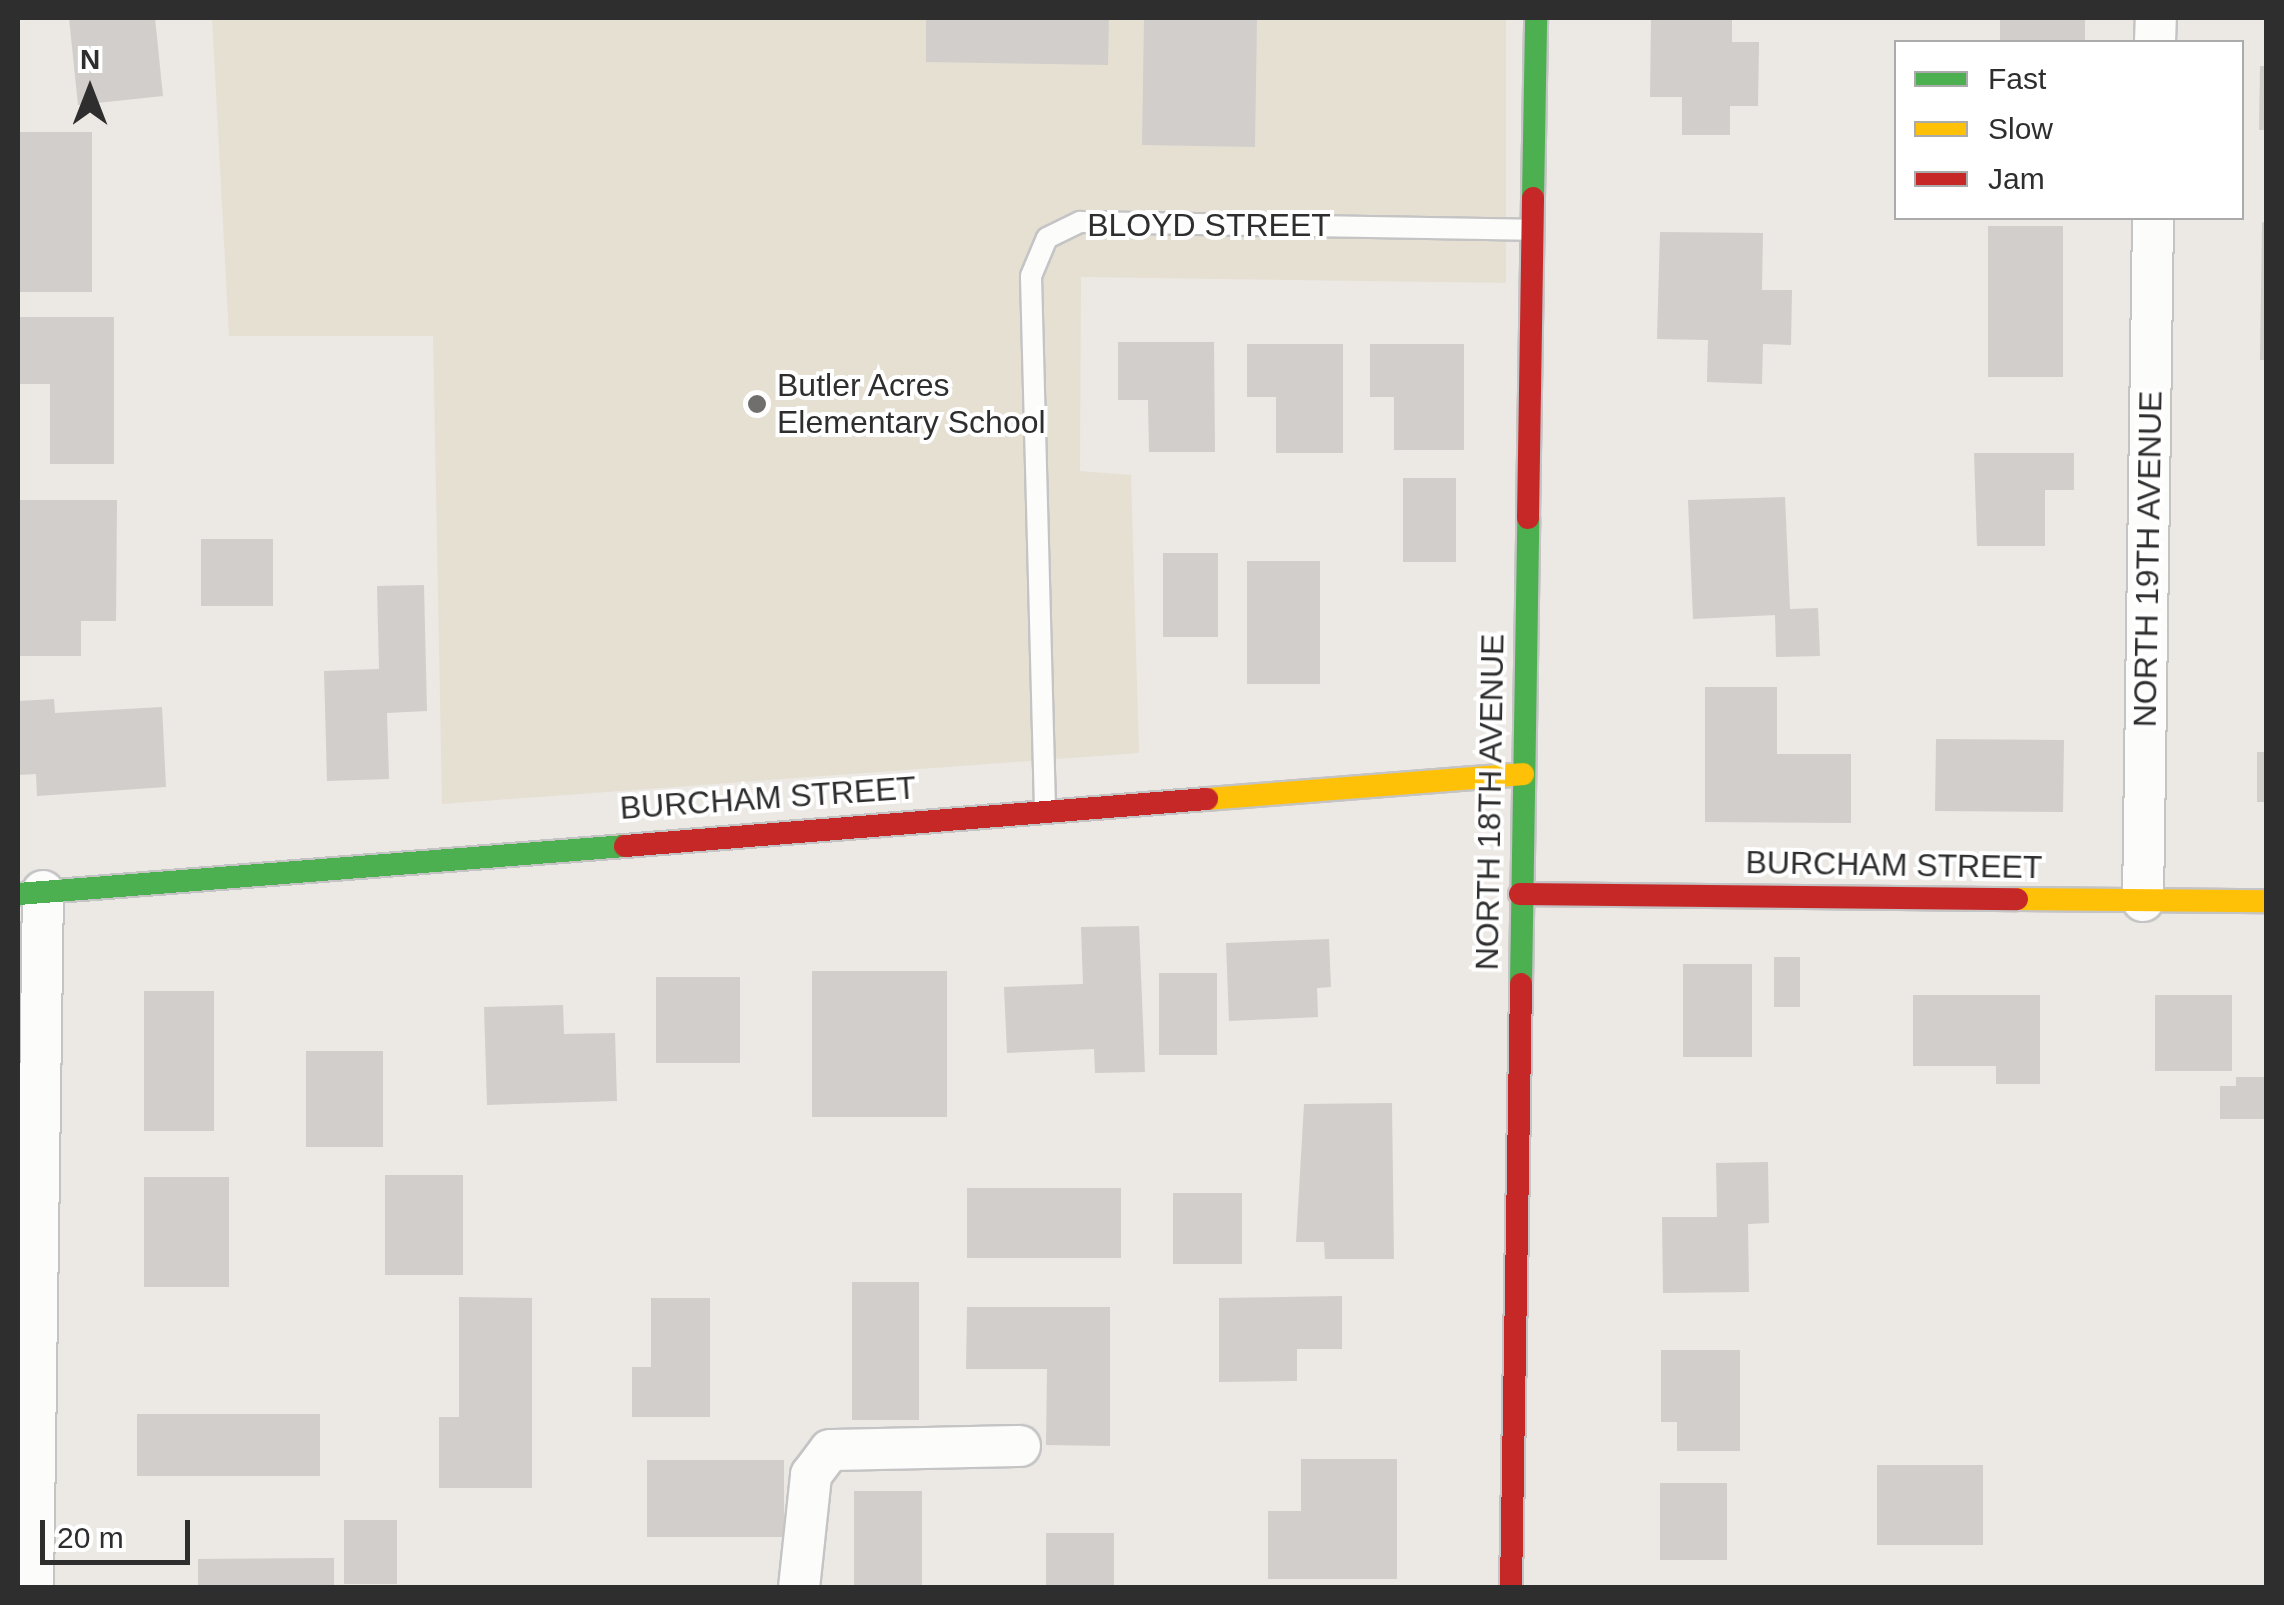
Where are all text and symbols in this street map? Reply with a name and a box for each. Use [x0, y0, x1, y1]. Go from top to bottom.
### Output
north arrow [40, 40, 140, 140]
legend [1894, 40, 2244, 220]
text: N [80, 44, 100, 75]
text: Fast [1988, 62, 2046, 95]
text: Slow [1988, 112, 2053, 145]
text: Jam [1988, 162, 2045, 195]
street label: BLOYD STREET [1087, 206, 1331, 244]
place label: Butler Acres Elementary School [777, 367, 1046, 442]
street label: NORTH 19TH AVENUE [2126, 389, 2170, 729]
marker: Butler Acres Elementary School [746, 393, 768, 415]
street label: NORTH 18TH AVENUE [1468, 632, 1512, 972]
street label: BURCHAM STREET [619, 768, 917, 828]
street label: BURCHAM STREET [1745, 843, 2043, 887]
scale bar [45, 1500, 195, 1562]
text: 20 m [57, 1521, 124, 1554]

